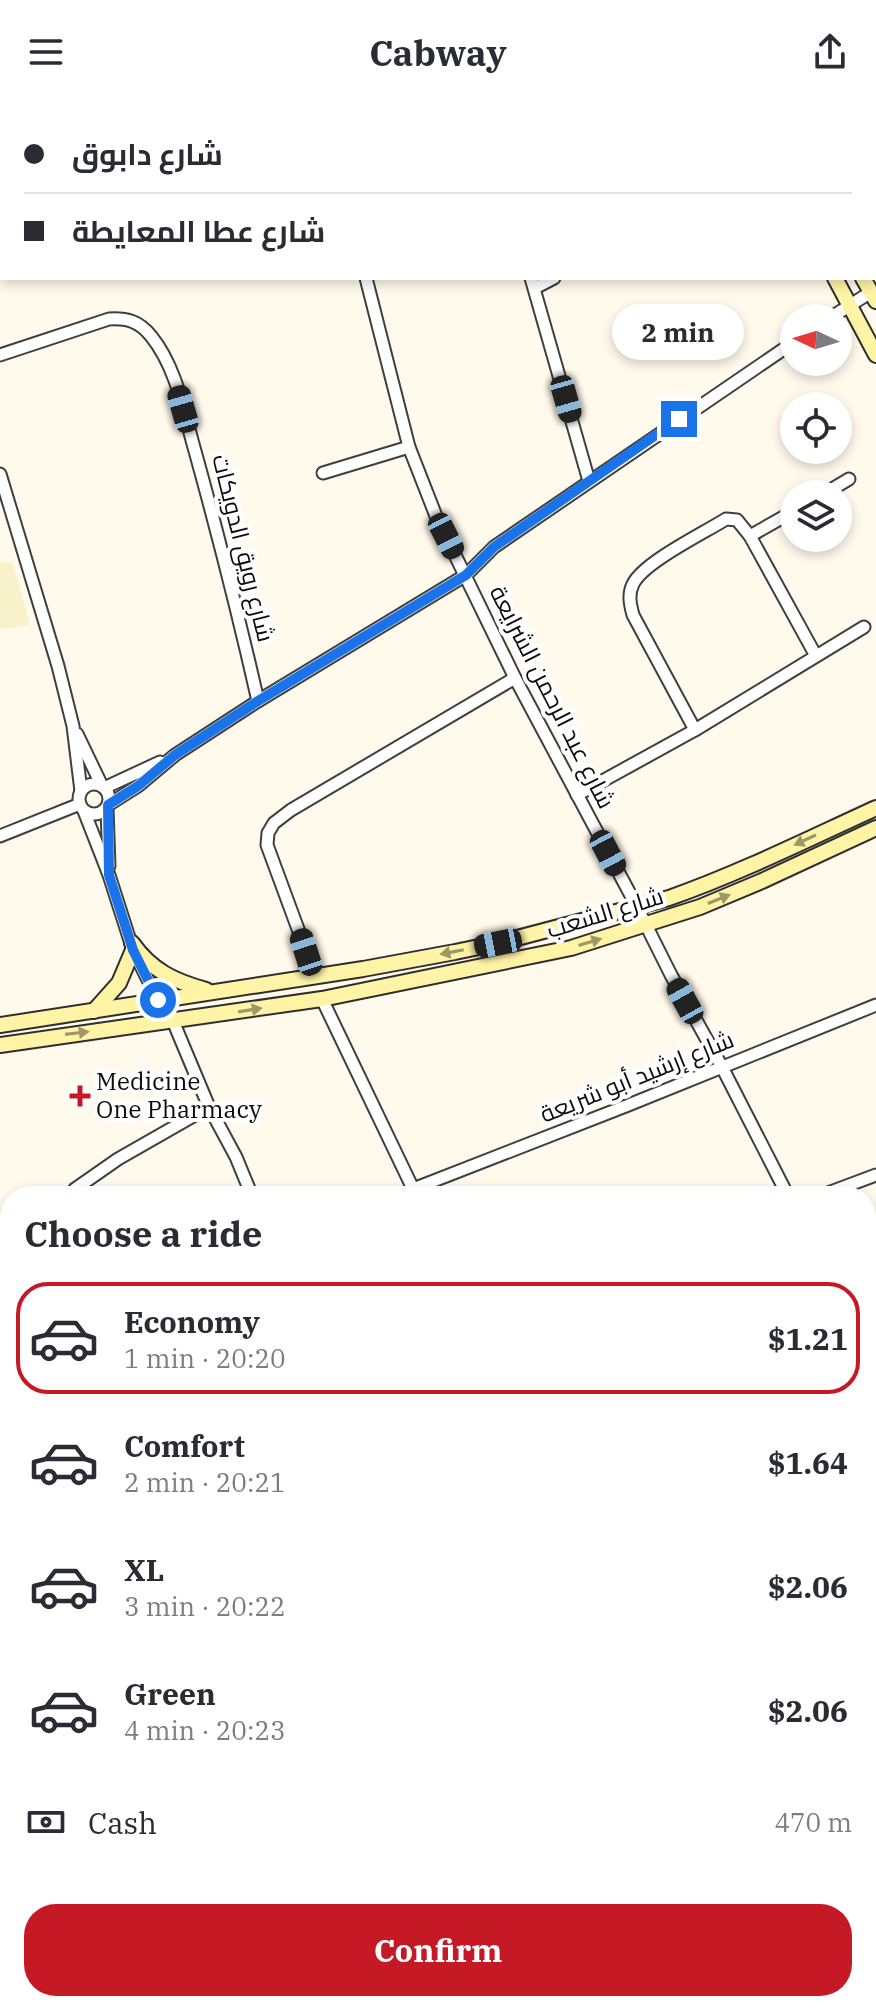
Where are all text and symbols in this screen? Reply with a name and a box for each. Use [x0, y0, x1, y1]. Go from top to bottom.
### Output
text: Cabway [369, 29, 507, 76]
icon: menu [24, 30, 68, 74]
icon: share [808, 30, 852, 74]
text: شارع دابوق [72, 134, 223, 173]
text: شارع عطا المعايطة [72, 211, 325, 250]
callout: 2 min [613, 303, 745, 359]
north arrow [780, 304, 852, 376]
map controls [780, 304, 852, 552]
text: 2 min [642, 315, 714, 349]
car [548, 373, 584, 425]
car [165, 383, 201, 435]
button: locate [780, 392, 852, 464]
route end [661, 401, 697, 437]
street label: شارع رويق الدويكات [204, 451, 283, 645]
button: layers [780, 480, 852, 552]
car [424, 509, 468, 563]
street label: شارع عبد الرحمن الشرايعة [482, 580, 623, 814]
car [586, 826, 630, 880]
one-way arrow [794, 833, 817, 847]
street label: شارع الشعب [542, 879, 667, 946]
one-way arrow [707, 892, 731, 905]
car [287, 925, 325, 979]
car [472, 927, 524, 959]
one-way arrow [579, 935, 603, 948]
one-way arrow [439, 946, 464, 959]
car [663, 974, 707, 1028]
route start [140, 982, 176, 1018]
one-way arrow [238, 1003, 263, 1016]
street label: شارع إرشيد أبو شريعة [535, 1023, 739, 1131]
one-way arrow [65, 1027, 90, 1040]
place label: Medicine One Pharmacy [96, 1065, 262, 1125]
marker: Medicine One Pharmacy [71, 1087, 89, 1105]
text: Choose a ride [24, 1210, 263, 1257]
icon: car [28, 1302, 100, 1374]
text: Economy [124, 1302, 260, 1341]
text: $1.21 [768, 1319, 848, 1358]
text: 1 min · 20:20 [124, 1341, 286, 1375]
icon: car [28, 1426, 100, 1498]
text: Comfort [124, 1426, 245, 1465]
text: $1.64 [768, 1443, 848, 1482]
text: 2 min · 20:21 [124, 1465, 286, 1499]
icon: car [28, 1550, 100, 1622]
text: XL [124, 1550, 164, 1589]
text: $2.06 [768, 1567, 848, 1606]
text: 3 min · 20:22 [124, 1589, 286, 1623]
icon: car [28, 1674, 100, 1746]
text: Green [124, 1674, 216, 1713]
text: $2.06 [768, 1691, 848, 1730]
text: 4 min · 20:23 [124, 1713, 286, 1747]
icon: cash [24, 1800, 68, 1844]
text: Cash [88, 1803, 157, 1842]
text: 470 m [774, 1805, 852, 1839]
button: Confirm [24, 1904, 852, 1996]

